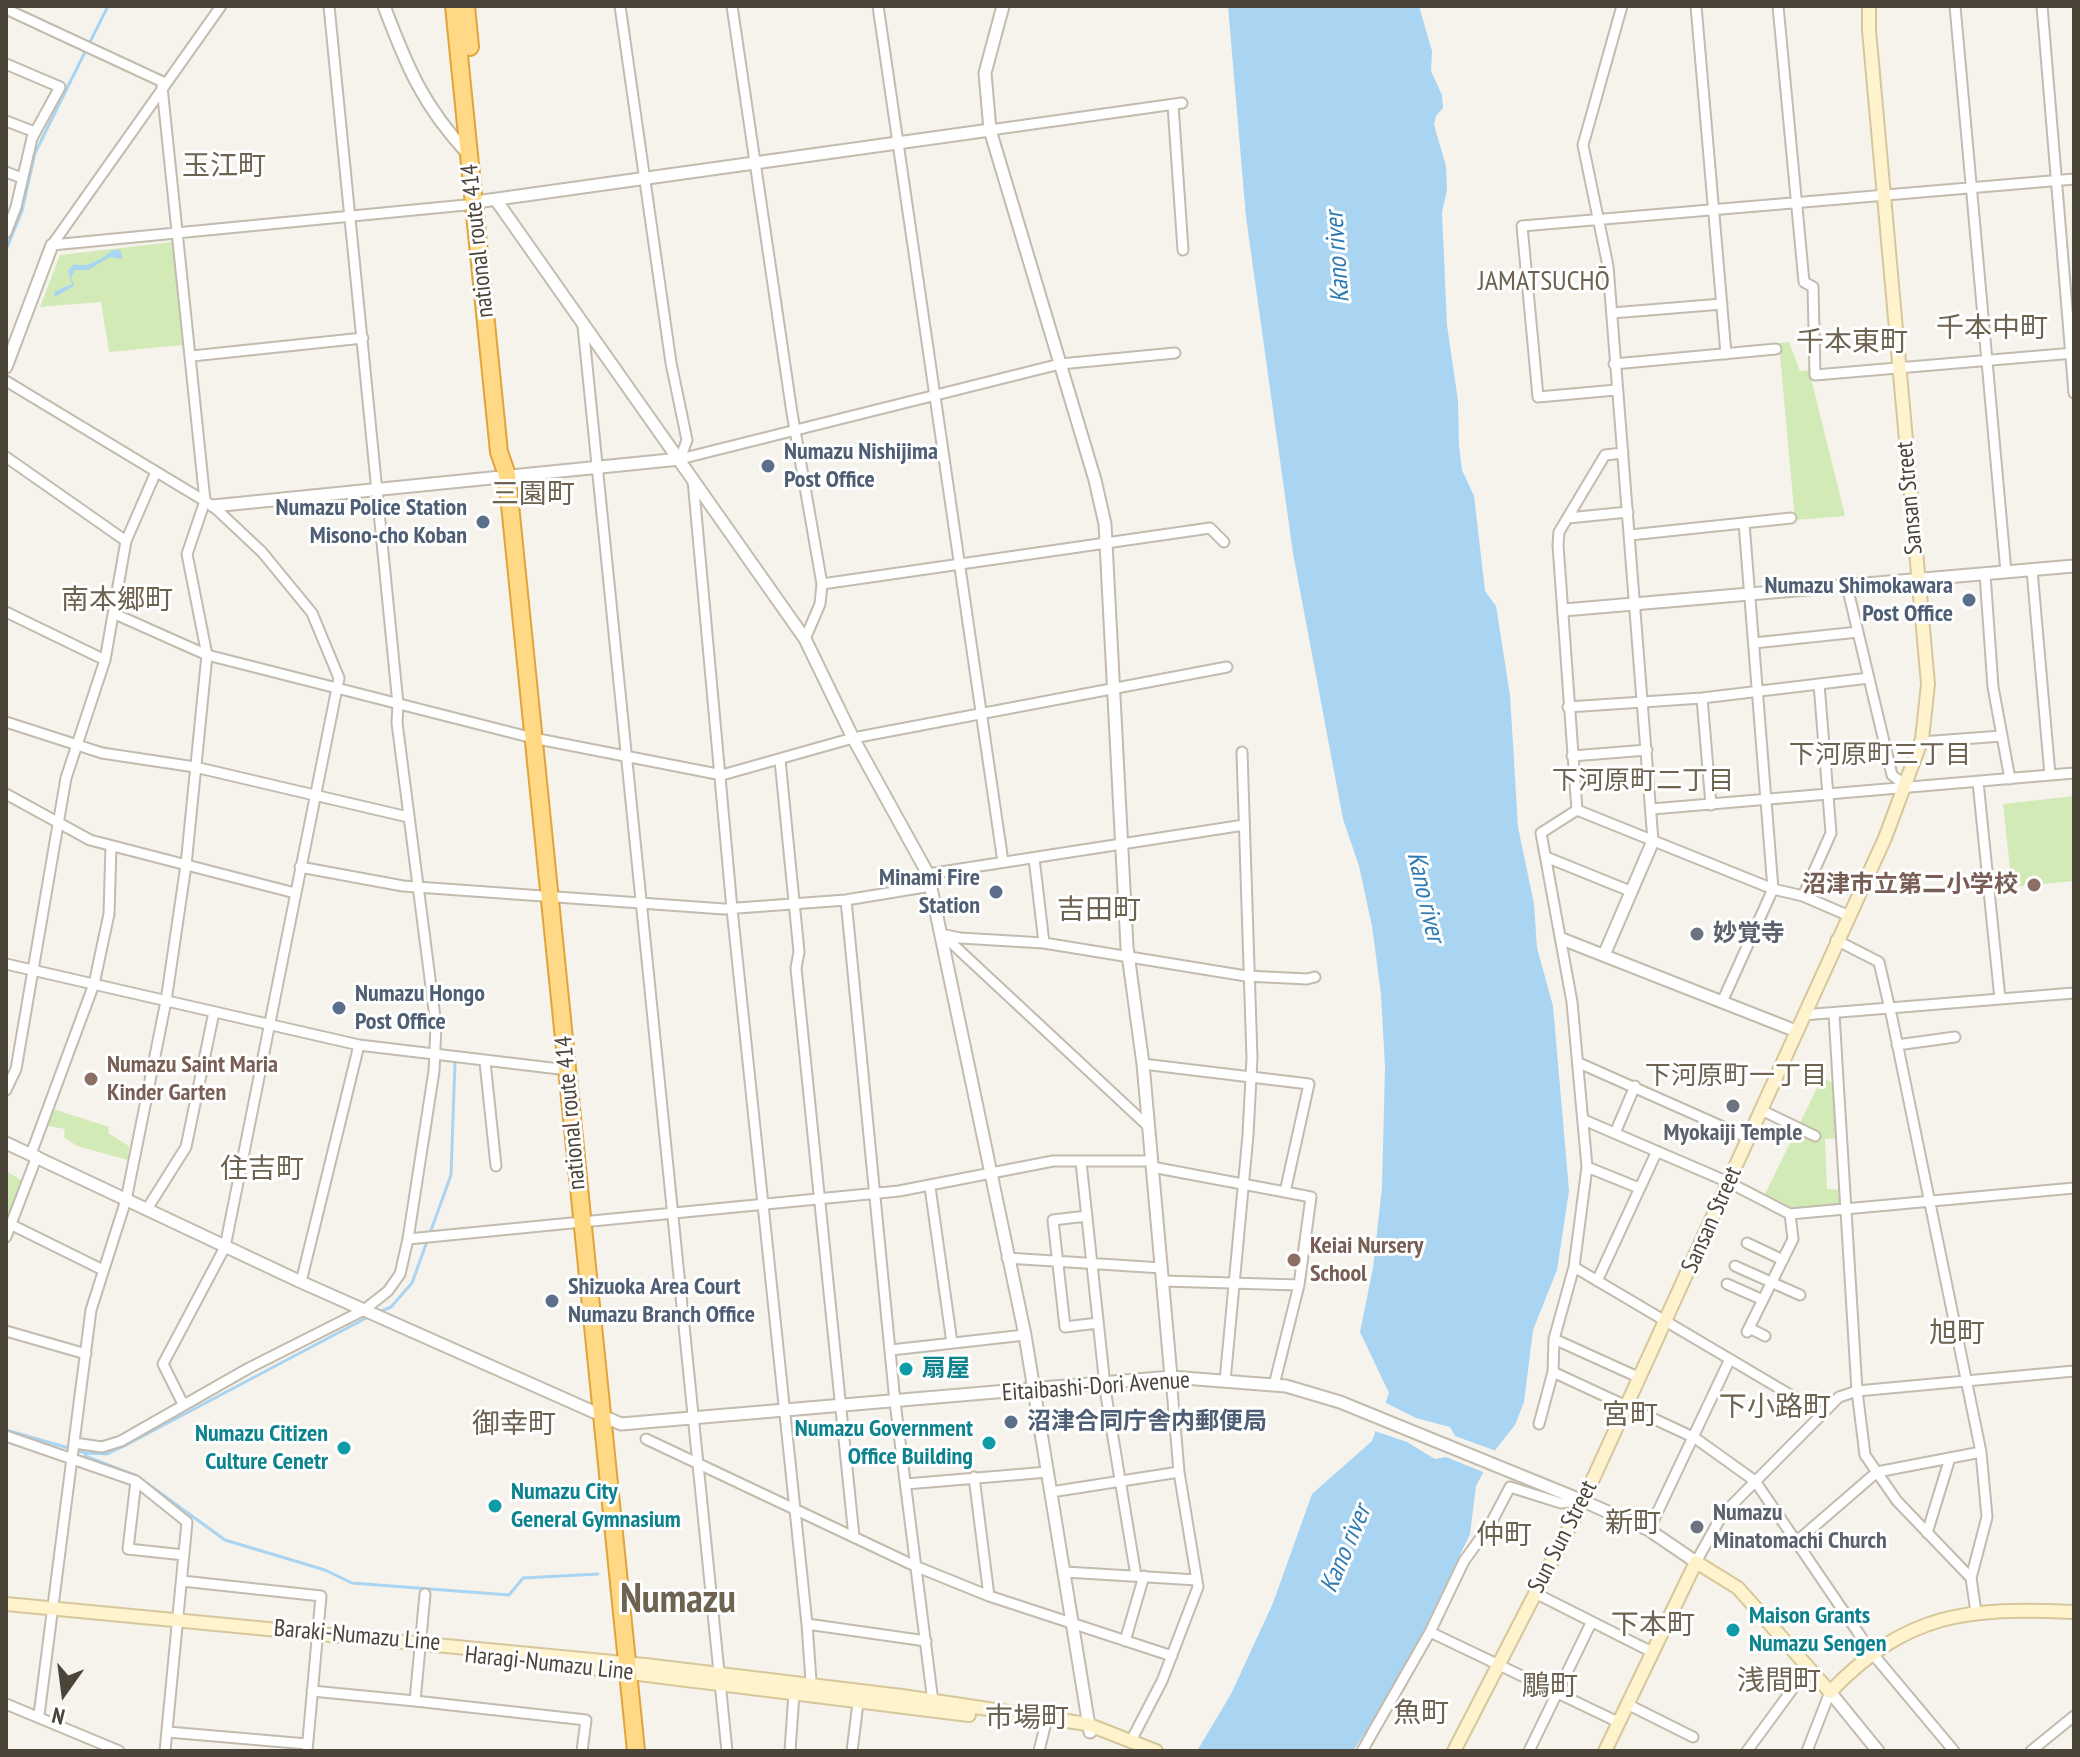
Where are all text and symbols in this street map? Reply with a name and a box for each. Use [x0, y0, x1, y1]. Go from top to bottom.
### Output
district label: 玉江町 [182, 150, 266, 184]
street label: national route 414 [456, 163, 500, 319]
water label: Kano river [1319, 210, 1357, 304]
district label: JAMATSUCHŌ [1468, 265, 1620, 299]
district label: 千本中町 [1936, 312, 2048, 346]
district label: 千本東町 [1796, 326, 1908, 360]
place label: Numazu Nishijima Post Office [784, 438, 938, 494]
street label: Sansan Street [1891, 440, 1929, 556]
marker: Numazu Nishijima Post Office [759, 457, 777, 475]
district label: 三園町 [491, 478, 575, 512]
place label: Numazu Police Station Misono-cho Koban [276, 494, 467, 550]
marker: Numazu Police Station Misono-cho Koban [474, 513, 492, 531]
place label: Numazu Shimokawara Post Office [1764, 572, 1953, 628]
district label: 南本郷町 [61, 584, 173, 618]
marker: Numazu Shimokawara Post Office [1960, 591, 1978, 609]
district label: 下河原町三丁目 [1789, 740, 1971, 772]
district label: 下河原町二丁目 [1552, 766, 1734, 798]
water label: Kano river [1400, 849, 1450, 945]
place label: Minami Fire Station [879, 864, 980, 920]
place label: 沼津市立第二小学校 [1802, 871, 2018, 899]
marker: 沼津市立第二小学校 [2025, 876, 2043, 894]
marker: Minami Fire Station [987, 883, 1005, 901]
district label: 吉田町 [1057, 894, 1141, 928]
place label: 妙覚寺 [1713, 920, 1785, 948]
marker: 妙覚寺 [1688, 925, 1706, 943]
place label: Numazu Hongo Post Office [355, 980, 485, 1036]
marker: Numazu Hongo Post Office [330, 999, 348, 1017]
street label: national route 414 [550, 1035, 592, 1191]
place label: Numazu Saint Maria Kinder Garten [107, 1051, 278, 1107]
district label: 下河原町一丁目 [1645, 1061, 1827, 1093]
marker: Numazu Saint Maria Kinder Garten [82, 1070, 100, 1088]
marker: Myokaiji Temple [1724, 1097, 1742, 1115]
place label: Myokaiji Temple [1664, 1119, 1802, 1147]
district label: 住吉町 [220, 1153, 304, 1187]
street label: Sansan Street [1676, 1162, 1748, 1278]
place label: Keiai Nursery School [1310, 1232, 1423, 1288]
marker: Keiai Nursery School [1285, 1251, 1303, 1269]
place label: Shizuoka Area Court Numazu Branch Office [568, 1273, 755, 1329]
marker: Shizuoka Area Court Numazu Branch Office [543, 1292, 561, 1310]
district label: 旭町 [1929, 1317, 1985, 1351]
place label: 扇屋 [922, 1355, 970, 1383]
marker: 扇屋 [897, 1360, 915, 1378]
street label: Eitaibashi-Dori Avenue [1001, 1366, 1191, 1408]
district label: 下小路町 [1719, 1391, 1831, 1425]
district label: 宮町 [1602, 1399, 1658, 1433]
district label: 御幸町 [472, 1408, 556, 1442]
place label: 沼津合同庁舎内郵便局 [1027, 1408, 1267, 1436]
marker: 沼津合同庁舎内郵便局 [1002, 1413, 1020, 1431]
place label: Numazu Government Office Building [795, 1415, 973, 1471]
place label: Numazu Citizen Culture Cenetr [195, 1420, 328, 1476]
marker: Numazu Government Office Building [980, 1434, 998, 1452]
marker: Numazu Citizen Culture Cenetr [335, 1439, 353, 1457]
street label: Sun Sun Street [1522, 1476, 1604, 1598]
place label: Numazu City General Gymnasium [511, 1478, 681, 1534]
marker: Numazu City General Gymnasium [486, 1497, 504, 1515]
place label: Numazu Minatomachi Church [1713, 1499, 1887, 1555]
water label: Kano river [1314, 1501, 1378, 1597]
district label: 新町 [1605, 1507, 1661, 1541]
marker: Numazu Minatomachi Church [1688, 1518, 1706, 1536]
district label: 仲町 [1476, 1519, 1532, 1553]
district label: Numazu [620, 1577, 736, 1625]
place label: Maison Grants Numazu Sengen [1749, 1602, 1887, 1658]
district label: 下本町 [1611, 1609, 1695, 1643]
street label: Baraki-Numazu Line [273, 1614, 441, 1658]
marker: Maison Grants Numazu Sengen [1724, 1621, 1742, 1639]
street label: Haragi-Numazu Line [463, 1641, 635, 1687]
north arrow [24, 1653, 104, 1733]
district label: 浅間町 [1737, 1665, 1821, 1699]
district label: 鵰町 [1522, 1670, 1578, 1704]
district label: 魚町 [1393, 1697, 1449, 1731]
text: N [49, 1701, 67, 1731]
district label: 市場町 [985, 1702, 1069, 1736]

